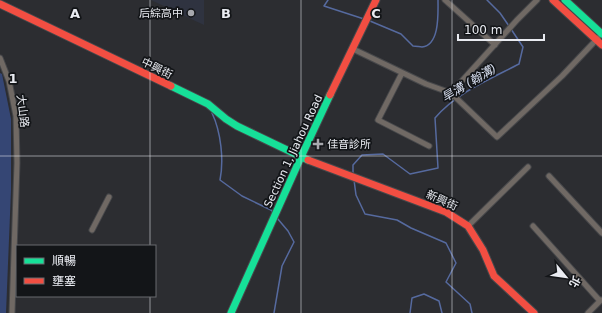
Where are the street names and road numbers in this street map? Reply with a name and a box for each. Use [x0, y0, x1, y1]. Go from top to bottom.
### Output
street label: 中興街 [139, 55, 174, 82]
street label: Section 1, Jiahou Road [262, 93, 325, 210]
street label: 大山路 [14, 94, 31, 128]
street label: 新興街 [424, 188, 460, 213]

